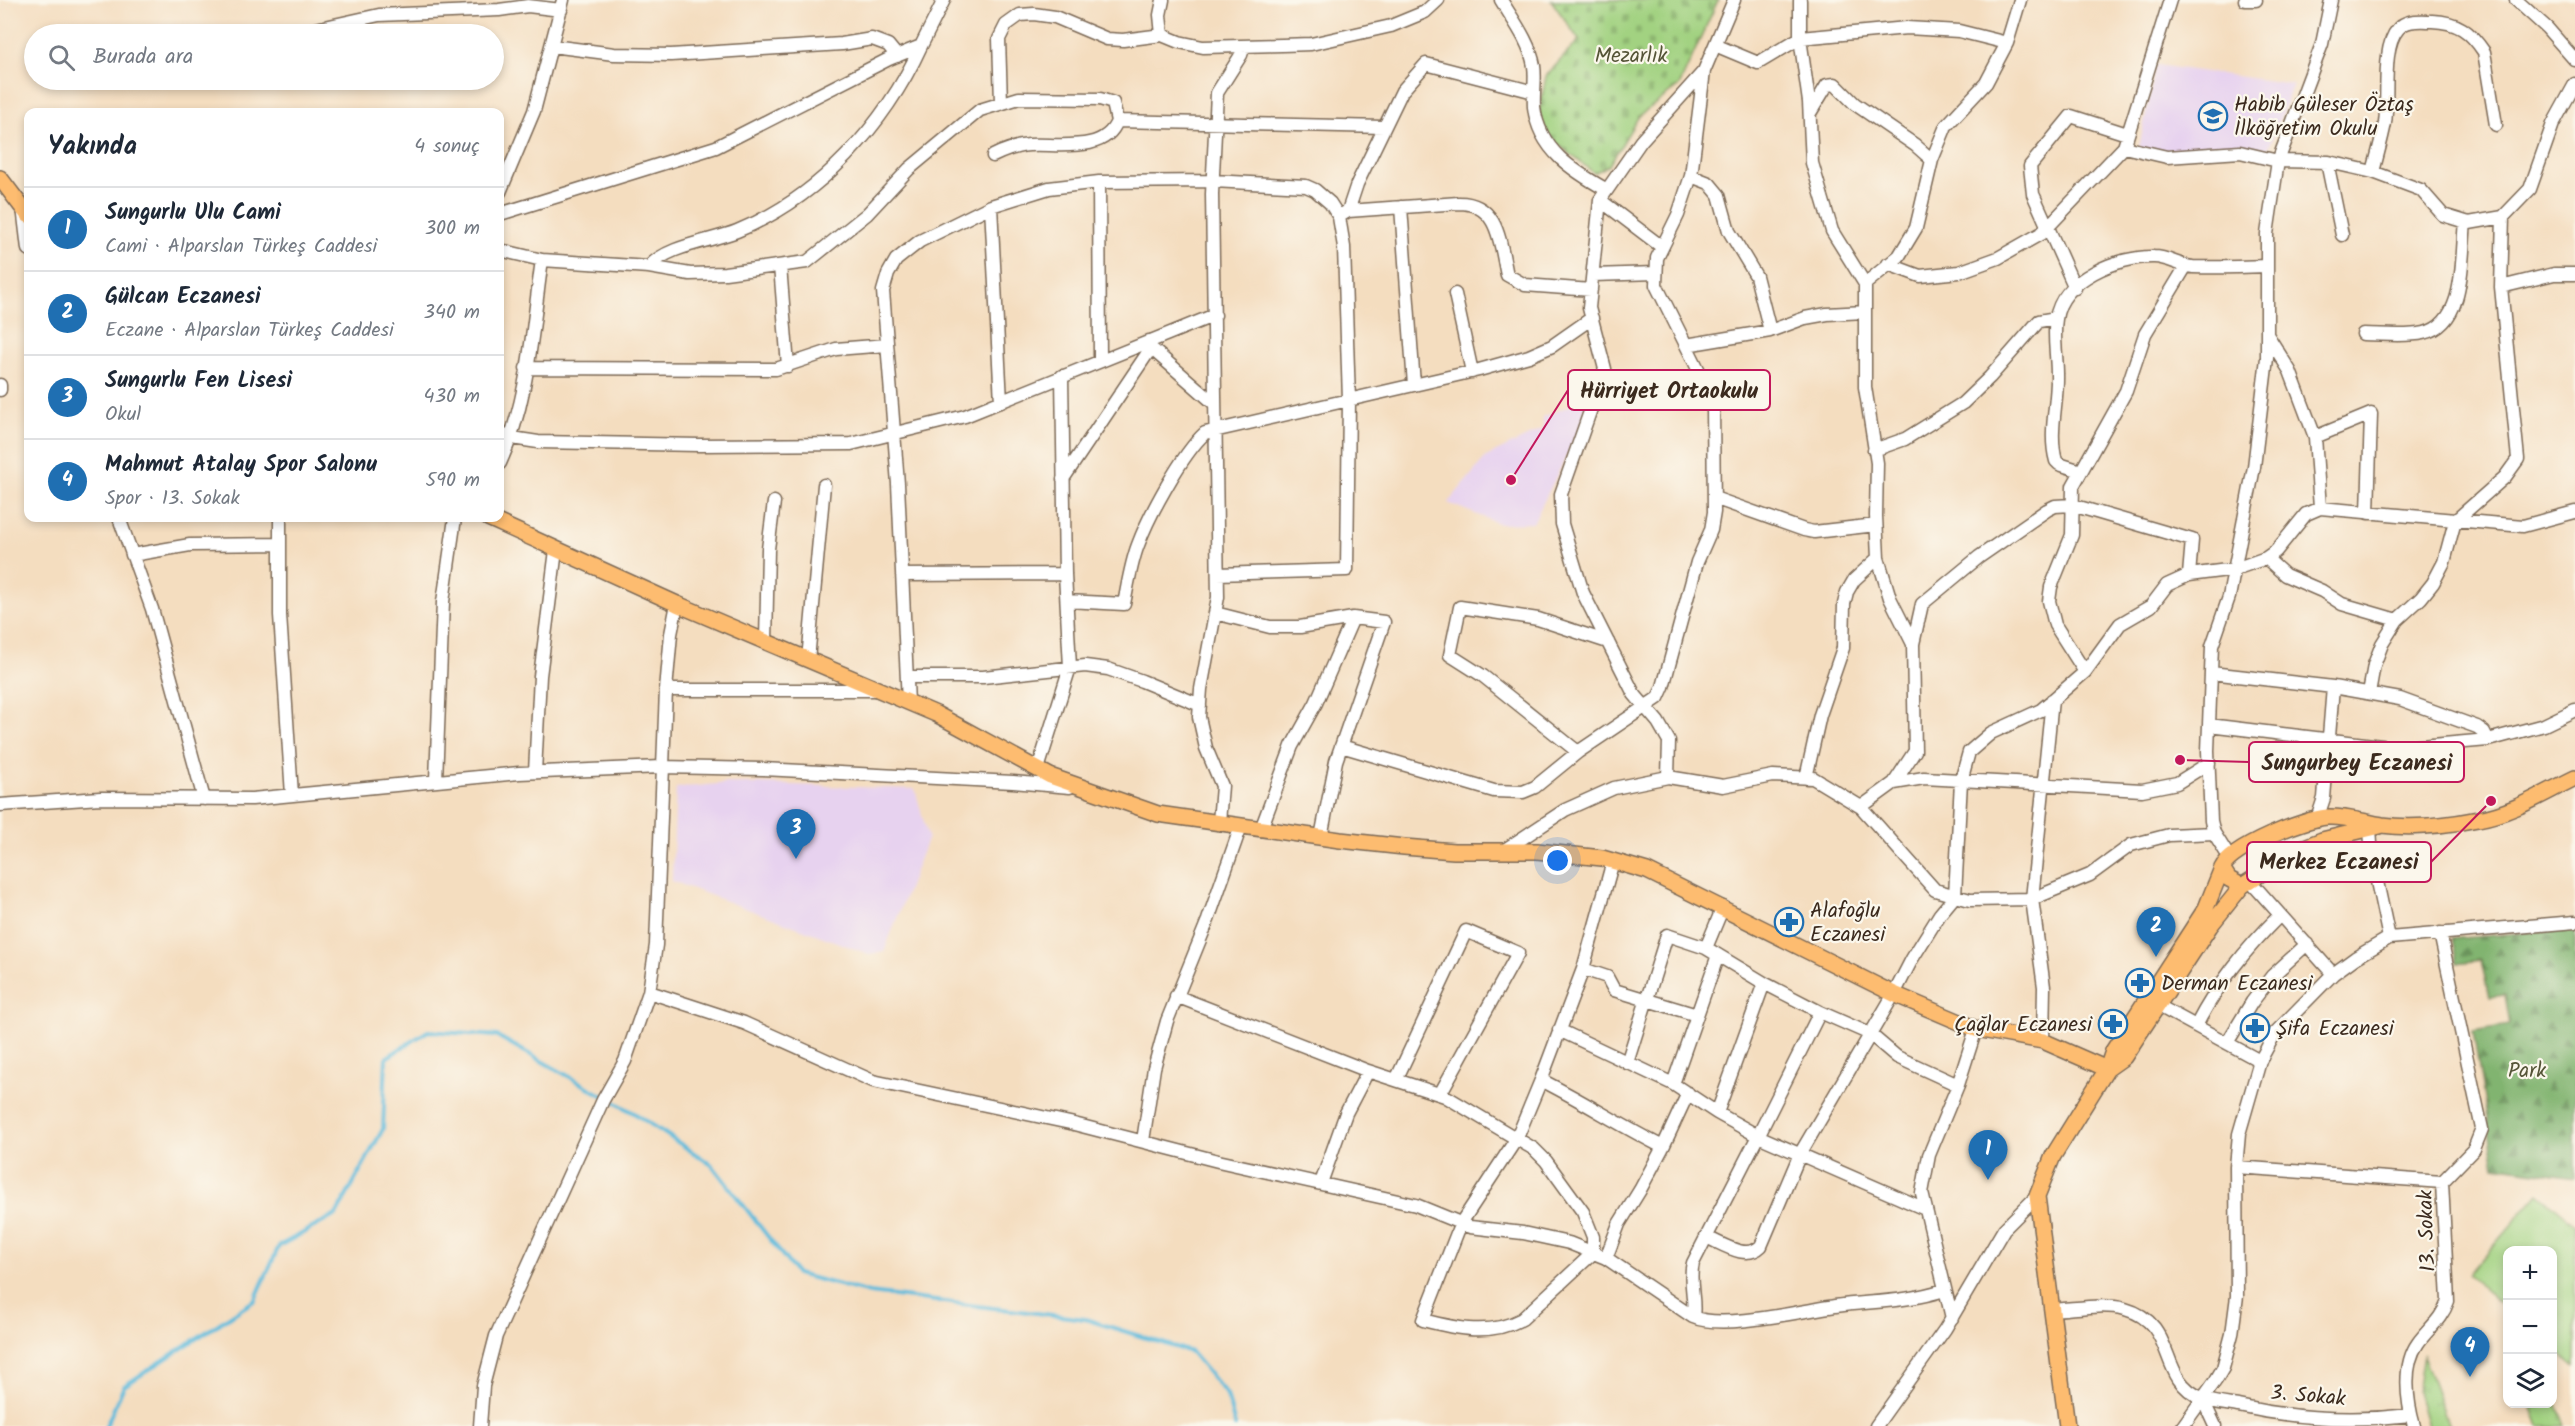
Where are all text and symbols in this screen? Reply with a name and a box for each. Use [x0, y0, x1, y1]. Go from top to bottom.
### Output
search box [24, 24, 504, 90]
text: Burada ara [93, 40, 193, 75]
park label: Mezarlık [1595, 40, 1667, 73]
icon: search [45, 41, 78, 74]
place label: Habib Güleser Öztaş İlköğretim Okulu [2234, 89, 2414, 146]
school or university icon: Habib Güleser Öztaş İlköğretim Okulu [2197, 100, 2229, 132]
text: Yakında [48, 126, 137, 168]
text: 4 sonuç [414, 131, 480, 163]
text: Sungurlu Ulu Cami [105, 196, 281, 231]
text: 1 [64, 213, 71, 245]
text: 300 m [425, 213, 480, 245]
text: Cami · Alparslan Türkeş Caddesi [105, 231, 377, 263]
text: Gülcan Eczanesi [105, 280, 261, 315]
text: 2 [62, 297, 73, 329]
text: 340 m [424, 297, 480, 329]
text: Eczane · Alparslan Türkeş Caddesi [105, 315, 394, 347]
text: Sungurlu Fen Lisesi [105, 364, 292, 399]
callout: Hürriyet Ortaokulu [1568, 370, 1770, 410]
text: Hürriyet Ortaokulu [1580, 375, 1758, 410]
text: 3 [62, 381, 73, 413]
text: 430 m [424, 381, 480, 413]
text: Okul [105, 399, 141, 431]
text: Mahmut Atalay Spor Salonu [105, 448, 377, 483]
text: 4 [62, 465, 73, 497]
text: 590 m [426, 465, 480, 497]
text: Spor · 13. Sokak [105, 483, 240, 515]
callout: Sungurbey Eczanesi [2249, 742, 2464, 782]
text: Sungurbey Eczanesi [2262, 747, 2454, 782]
pin: 3 [776, 810, 816, 859]
callout: Merkez Eczanesi [2247, 842, 2431, 882]
your location [1543, 846, 1572, 875]
text: Merkez Eczanesi [2259, 846, 2420, 881]
place label: Alafoğlu Eczanesi [1810, 895, 1886, 952]
pharmacy icon: Alafoğlu Eczanesi [1773, 906, 1805, 938]
pin: 2 [2136, 908, 2176, 957]
pharmacy icon: Derman Eczanesi [2124, 967, 2156, 999]
place label: Derman Eczanesi [2161, 968, 2313, 1001]
pharmacy icon: Çağlar Eczanesi [2097, 1008, 2129, 1040]
place label: Çağlar Eczanesi [1954, 1009, 2093, 1042]
pharmacy icon: Şifa Eczanesi [2239, 1012, 2271, 1044]
place label: Şifa Eczanesi [2276, 1013, 2395, 1046]
park label: Park [2508, 1055, 2546, 1088]
pin: 1 [1968, 1130, 2008, 1180]
street label: 13. Sokak [2410, 1189, 2445, 1273]
map controls [2503, 1246, 2557, 1408]
button: + [2503, 1246, 2557, 1300]
button: − [2503, 1300, 2557, 1354]
pin: 4 [2450, 1328, 2490, 1377]
button: layers [2503, 1354, 2557, 1408]
street label: 3. Sokak [2269, 1377, 2347, 1416]

